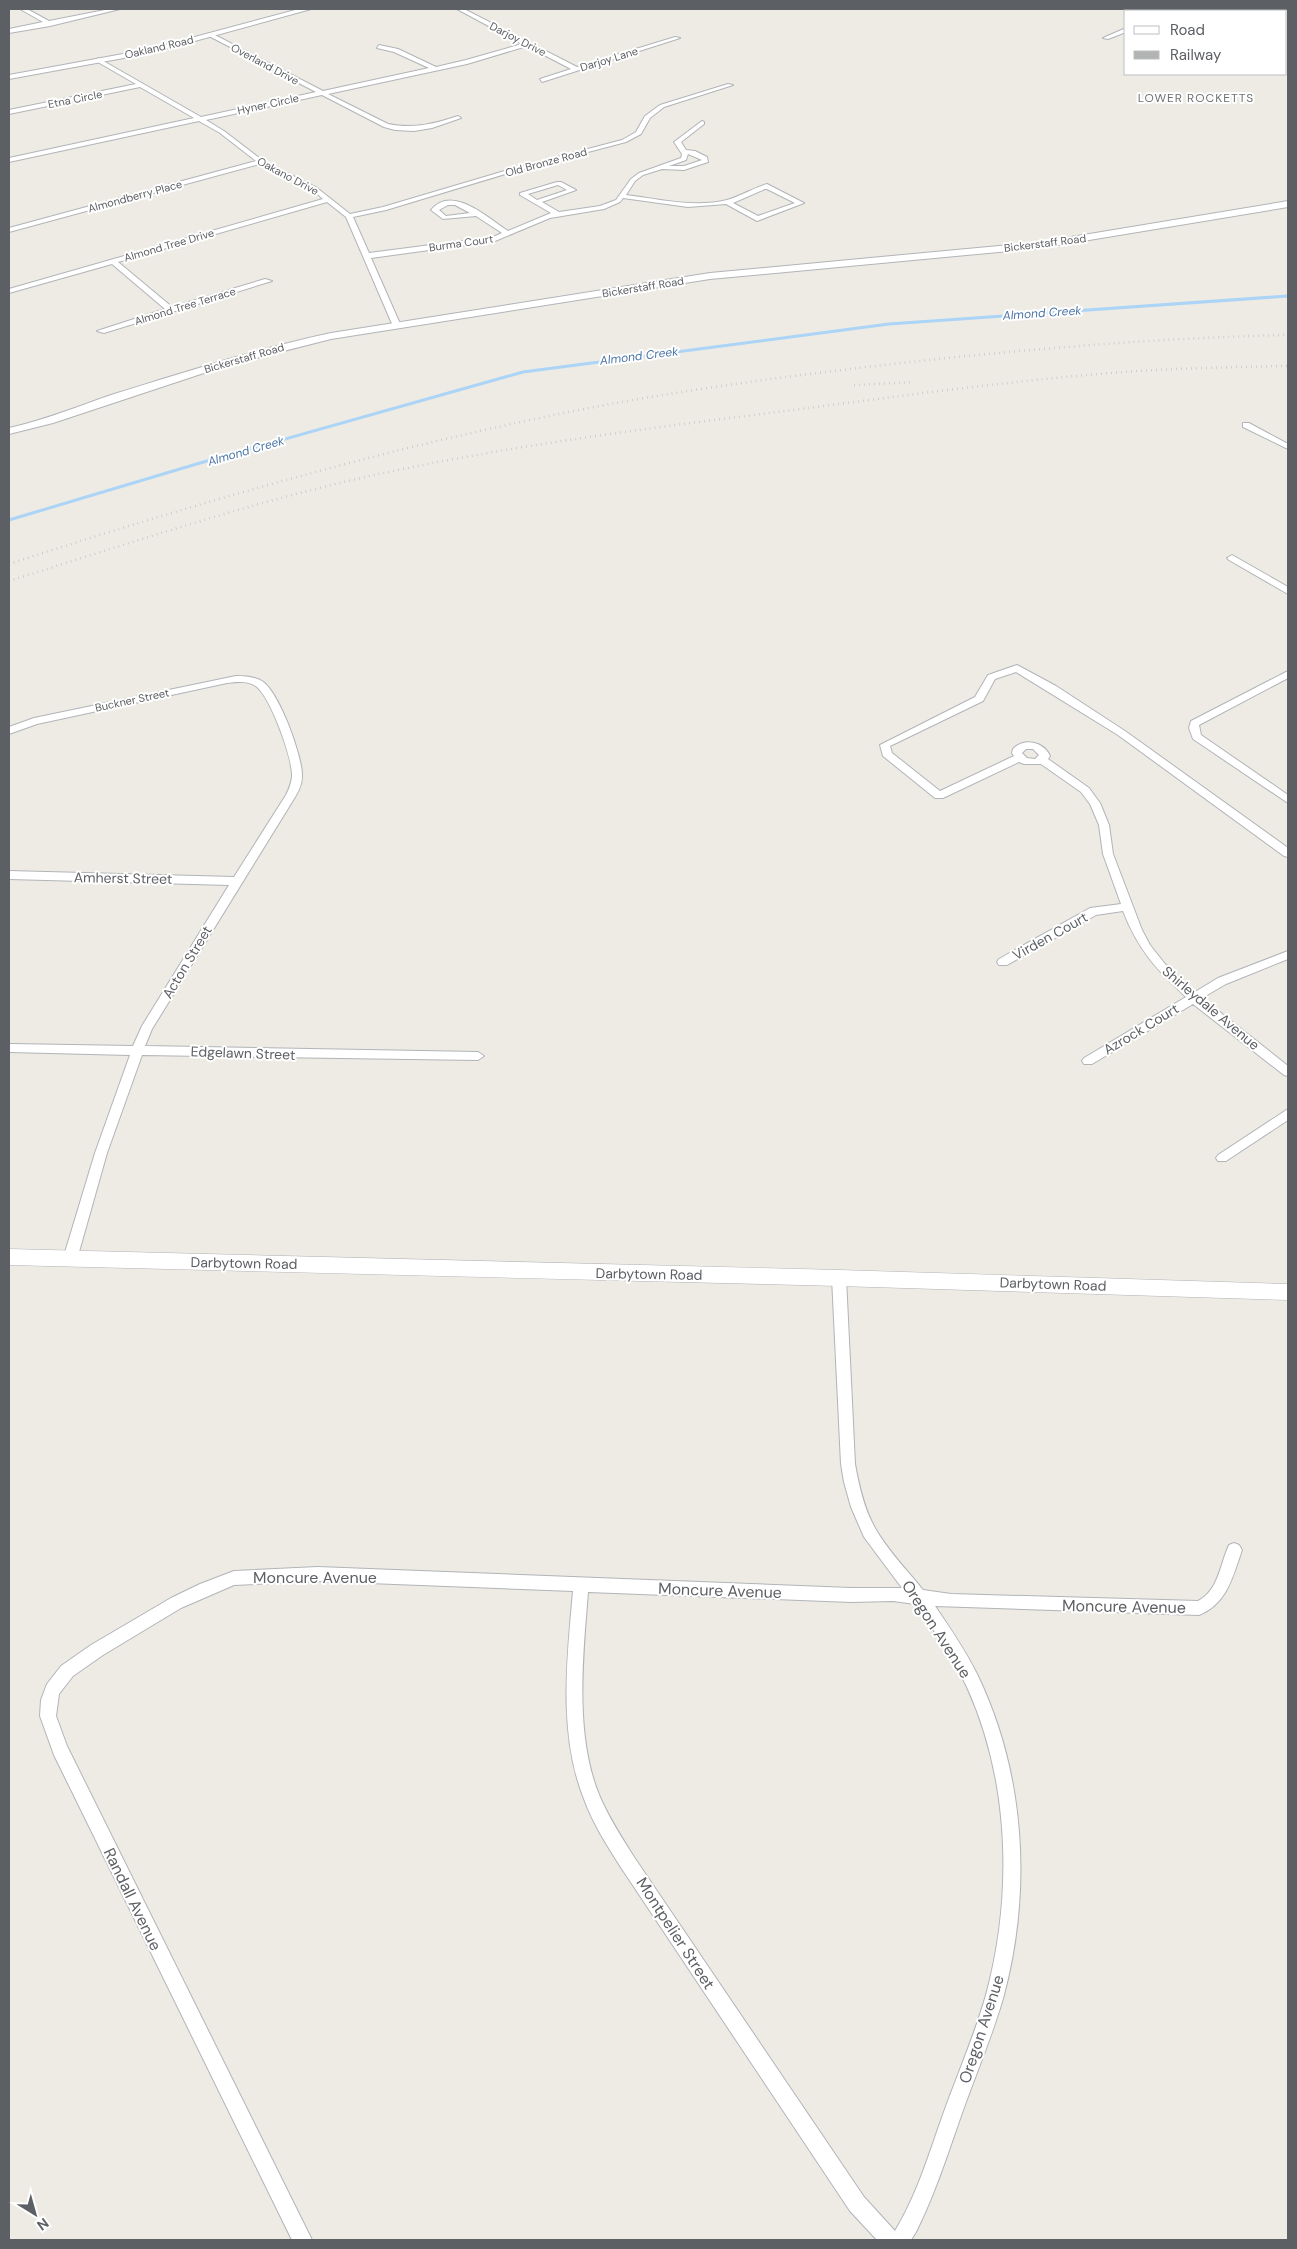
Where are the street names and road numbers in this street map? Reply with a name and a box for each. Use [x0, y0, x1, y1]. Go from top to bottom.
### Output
street label: Darjoy Drive [487, 19, 549, 59]
street label: Oakland Road [123, 32, 195, 62]
street label: Overland Drive [229, 40, 301, 88]
street label: Darjoy Lane [578, 44, 640, 74]
street label: Etna Circle [47, 87, 103, 111]
street label: Hyner Circle [236, 91, 300, 117]
street label: Old Bronze Road [504, 144, 588, 180]
street label: Oakano Drive [255, 154, 321, 198]
street label: Almondberry Place [86, 177, 184, 215]
street label: Almond Tree Drive [122, 225, 216, 265]
street label: Bickerstaff Road [1003, 231, 1087, 255]
street label: Burma Court [428, 232, 494, 254]
street label: Bickerstaff Road [601, 274, 685, 300]
street label: Almond Tree Terrace [133, 284, 237, 328]
street label: Bickerstaff Road [202, 340, 286, 376]
street label: Buckner Street [94, 685, 170, 715]
street label: Amherst Street [74, 868, 172, 888]
street label: Virden Court [1009, 908, 1091, 964]
street label: Acton Street [158, 922, 216, 1002]
street label: Shirleydale Avenue [1159, 962, 1263, 1054]
street label: Azrock Court [1100, 999, 1182, 1059]
street label: Edgelawn Street [190, 1042, 296, 1064]
street label: Darbytown Road [190, 1253, 298, 1273]
street label: Darbytown Road [595, 1264, 703, 1284]
street label: Darbytown Road [999, 1273, 1107, 1295]
street label: Moncure Avenue [253, 1567, 377, 1588]
street label: Oregon Avenue [897, 1576, 976, 1682]
street label: Moncure Avenue [658, 1578, 782, 1603]
street label: Moncure Avenue [1062, 1595, 1186, 1618]
street label: Randall Avenue [99, 1844, 166, 1954]
street label: Montpelier Street [632, 1873, 720, 1993]
street label: Oregon Avenue [954, 1972, 1009, 2086]

